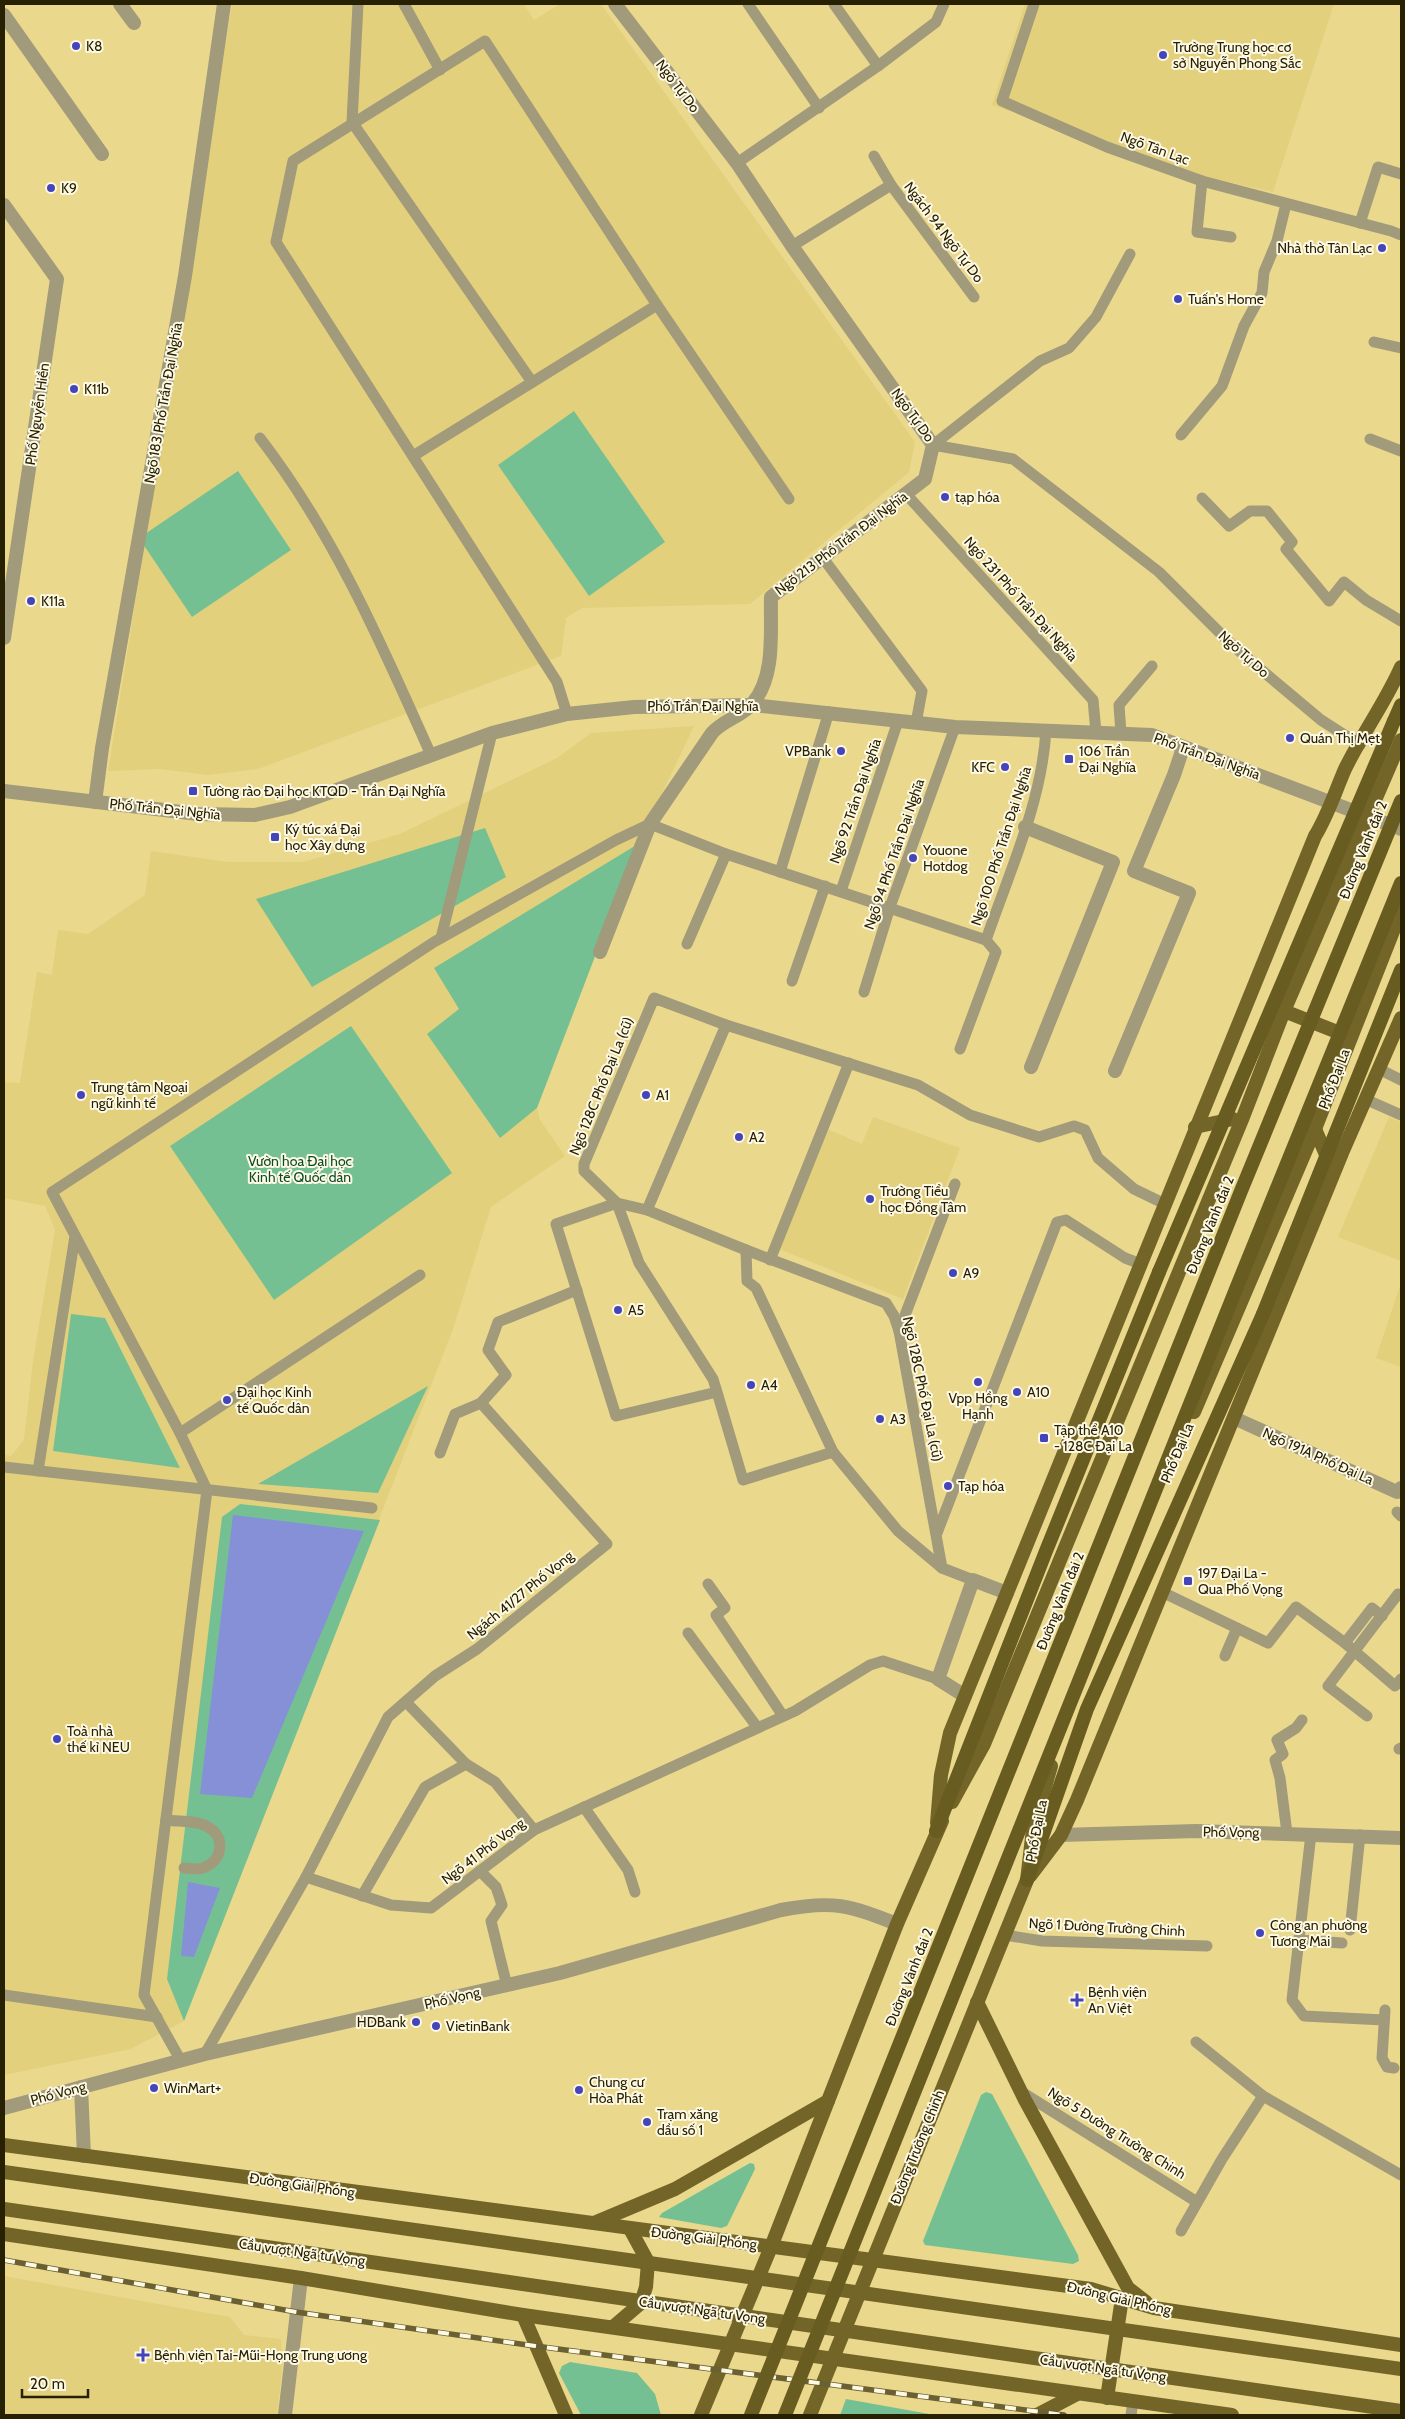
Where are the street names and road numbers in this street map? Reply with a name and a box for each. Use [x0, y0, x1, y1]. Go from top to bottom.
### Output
street label: Ngõ Tự Do [652, 56, 704, 116]
street label: Ngõ Tân Lạc [1118, 127, 1192, 169]
street label: Ngách 94 Ngõ Tự Do [900, 178, 988, 286]
street label: Ngõ 183 Phố Trần Đại Nghĩa [140, 321, 186, 485]
street label: Phố Nguyễn Hiền [21, 362, 53, 466]
street label: Ngõ Tự Do [887, 385, 939, 446]
street label: Ngõ 213 Phố Trần Đại Nghĩa [771, 487, 911, 599]
street label: Ngõ 231 Phố Trần Đại Nghĩa [960, 533, 1082, 665]
street label: Ngõ Tự Do [1215, 627, 1273, 682]
street label: Phố Trần Đại Nghĩa [647, 697, 759, 715]
street label: Phố Trần Đại Nghĩa [1151, 728, 1263, 784]
street label: Ngõ 92 Trần Đại Nghĩa [825, 736, 885, 866]
street label: Ngõ 100 Phố Trần Đại Nghĩa [967, 764, 1035, 928]
street label: Ngõ 94 Phố Trần Đại Nghĩa [860, 776, 928, 932]
street label: Phố Trần Đại Nghĩa [109, 794, 222, 824]
street label: Đường Vành đai 2 [1335, 798, 1391, 902]
street label: Ngõ 128C Phố Đại La (cũ) [565, 1014, 637, 1158]
street label: Phố Đại La [1314, 1046, 1354, 1112]
street label: Đường Vành đai 2 [1182, 1173, 1238, 1277]
street label: Ngõ 128C Phố Đại La (cũ) [899, 1315, 947, 1463]
street label: Phố Đại La [1156, 1420, 1198, 1486]
street label: Ngõ 191A Phố Đại La [1260, 1423, 1376, 1489]
street label: Ngách 41/27 Phố Vọng [463, 1546, 578, 1643]
street label: Đường Vành đai 2 [1032, 1549, 1088, 1653]
street label: Phố Đại La [1021, 1798, 1051, 1864]
street label: Ngõ 41 Phố Vọng [438, 1813, 529, 1888]
street label: Phố Vọng [1203, 1823, 1260, 1842]
street label: Ngõ 1 Đường Trường Chinh [1028, 1914, 1186, 1940]
street label: Đường Vành đai 2 [881, 1925, 937, 2029]
street label: Phố Vọng [422, 1983, 483, 2013]
street label: Phố Vọng [28, 2077, 89, 2109]
street label: Ngõ 5 Đường Trường Chinh [1045, 2083, 1189, 2183]
street label: Đường Trường Chinh [886, 2087, 948, 2207]
street label: Đường Giải Phóng [248, 2169, 357, 2201]
street label: Đường Giải Phóng [650, 2223, 759, 2254]
street label: Cầu vượt Ngã tư Vọng [238, 2234, 367, 2270]
street label: Đường Giải Phóng [1065, 2277, 1174, 2319]
street label: Cầu vượt Ngã tư Vọng [638, 2292, 767, 2328]
street label: Cầu vượt Ngã tư Vọng [1039, 2350, 1168, 2386]

